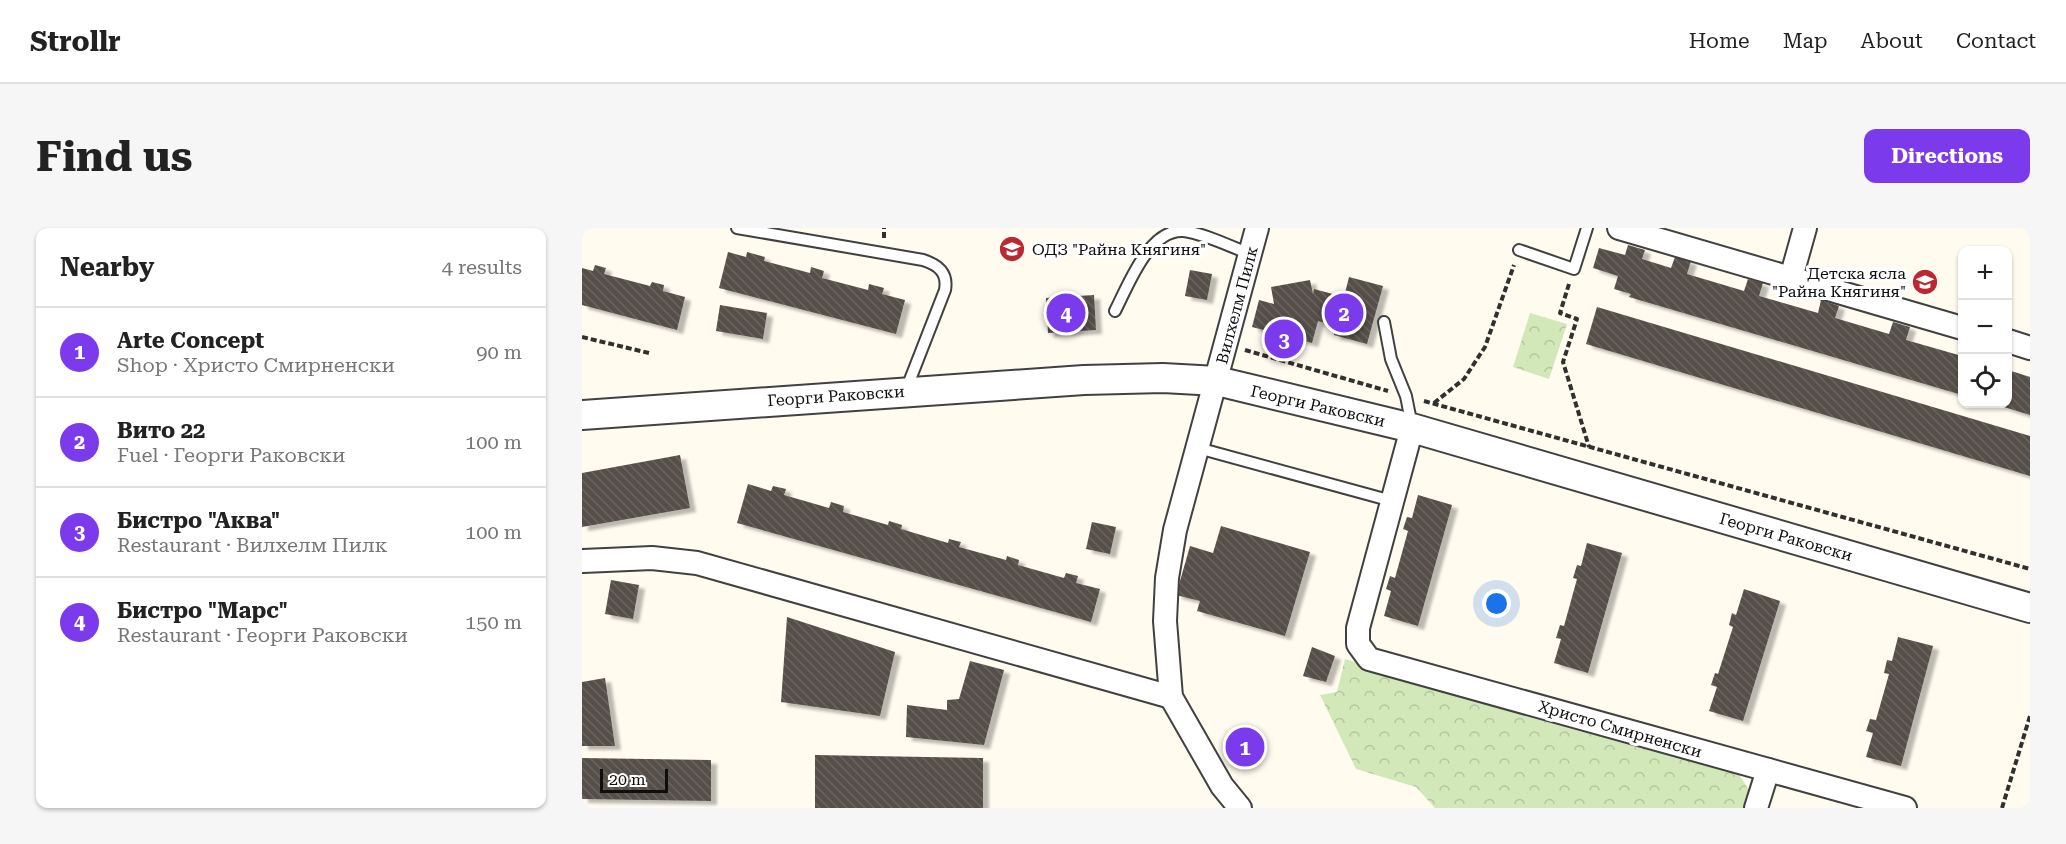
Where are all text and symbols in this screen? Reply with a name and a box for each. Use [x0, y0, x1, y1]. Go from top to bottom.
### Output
text: Strollr [30, 25, 121, 58]
text: Home [1689, 29, 1750, 53]
text: Map [1783, 29, 1828, 53]
text: About [1861, 29, 1923, 53]
text: Contact [1956, 29, 2036, 53]
button: Directions [1864, 129, 2030, 183]
text: Find us [36, 132, 193, 181]
school or university icon: ОДЗ "Райна Княгиня" [997, 234, 1027, 264]
place label: ОДЗ "Райна Княгиня" [1032, 240, 1206, 259]
street label: Вилхелм Пилк [1212, 244, 1262, 366]
map controls [1958, 246, 2012, 408]
button: + [1958, 246, 2012, 300]
text: Nearby [60, 252, 154, 282]
text: 4 results [442, 255, 522, 279]
place label: Детска ясла "Райна Княгиня" [1772, 264, 1906, 301]
school or university icon: Детска ясла "Райна Княгиня" [1910, 267, 1940, 297]
pin: 4 [1046, 290, 1086, 335]
pin: 2 [1324, 290, 1364, 335]
button: − [1958, 300, 2012, 354]
pin: 3 [1264, 316, 1304, 362]
text: Arte Concept [117, 328, 264, 353]
text: 1 [74, 340, 85, 364]
text: 90 m [476, 340, 522, 364]
text: Shop · Христо Смирненски [117, 353, 395, 377]
button: locate [1958, 354, 2012, 408]
street label: Георги Раковски [1249, 381, 1387, 431]
street label: Георги Раковски [767, 382, 905, 410]
text: Вито 22 [117, 418, 205, 443]
text: 2 [74, 430, 85, 454]
text: 100 m [465, 430, 522, 454]
text: Fuel · Георги Раковски [117, 443, 345, 467]
text: Бистро "Аква" [117, 508, 280, 533]
street label: Георги Раковски [1717, 509, 1855, 565]
text: 3 [74, 520, 85, 544]
text: 100 m [465, 520, 522, 544]
text: Restaurant · Вилхелм Пилк [117, 533, 387, 557]
your location [1482, 589, 1511, 618]
text: Бистро "Марс" [117, 598, 288, 623]
text: 4 [74, 610, 85, 634]
text: 150 m [465, 610, 522, 634]
text: Restaurant · Георги Раковски [117, 623, 408, 647]
street label: Христо Смирненски [1536, 696, 1704, 762]
pin: 1 [1226, 724, 1264, 770]
scale bar [600, 766, 668, 794]
text: 20 m [609, 770, 646, 789]

